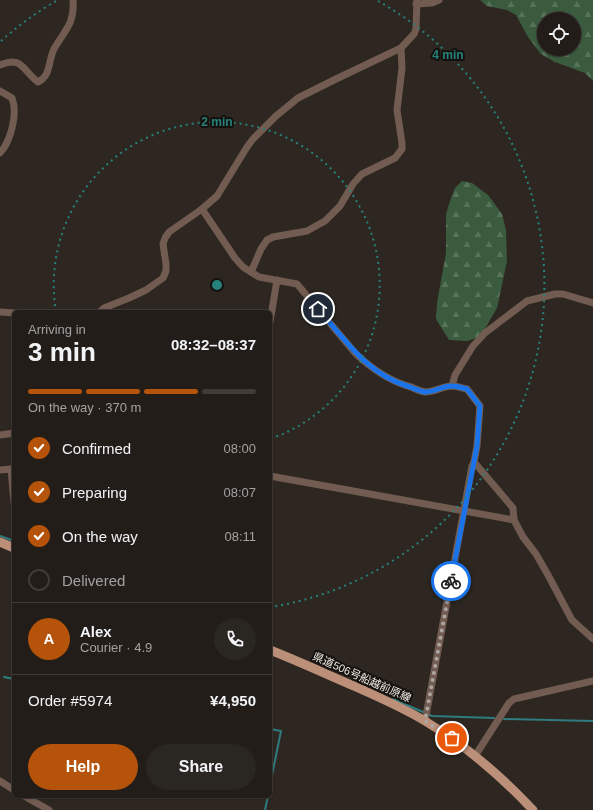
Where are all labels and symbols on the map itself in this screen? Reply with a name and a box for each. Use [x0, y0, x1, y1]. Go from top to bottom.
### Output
text: 4 min [432, 48, 464, 62]
text: 2 min [201, 115, 233, 129]
centre of rings [210, 278, 224, 292]
pin [301, 292, 335, 326]
courier [431, 561, 471, 601]
street label: 県道506号船越前原線 [311, 650, 413, 704]
pin [435, 721, 469, 755]

